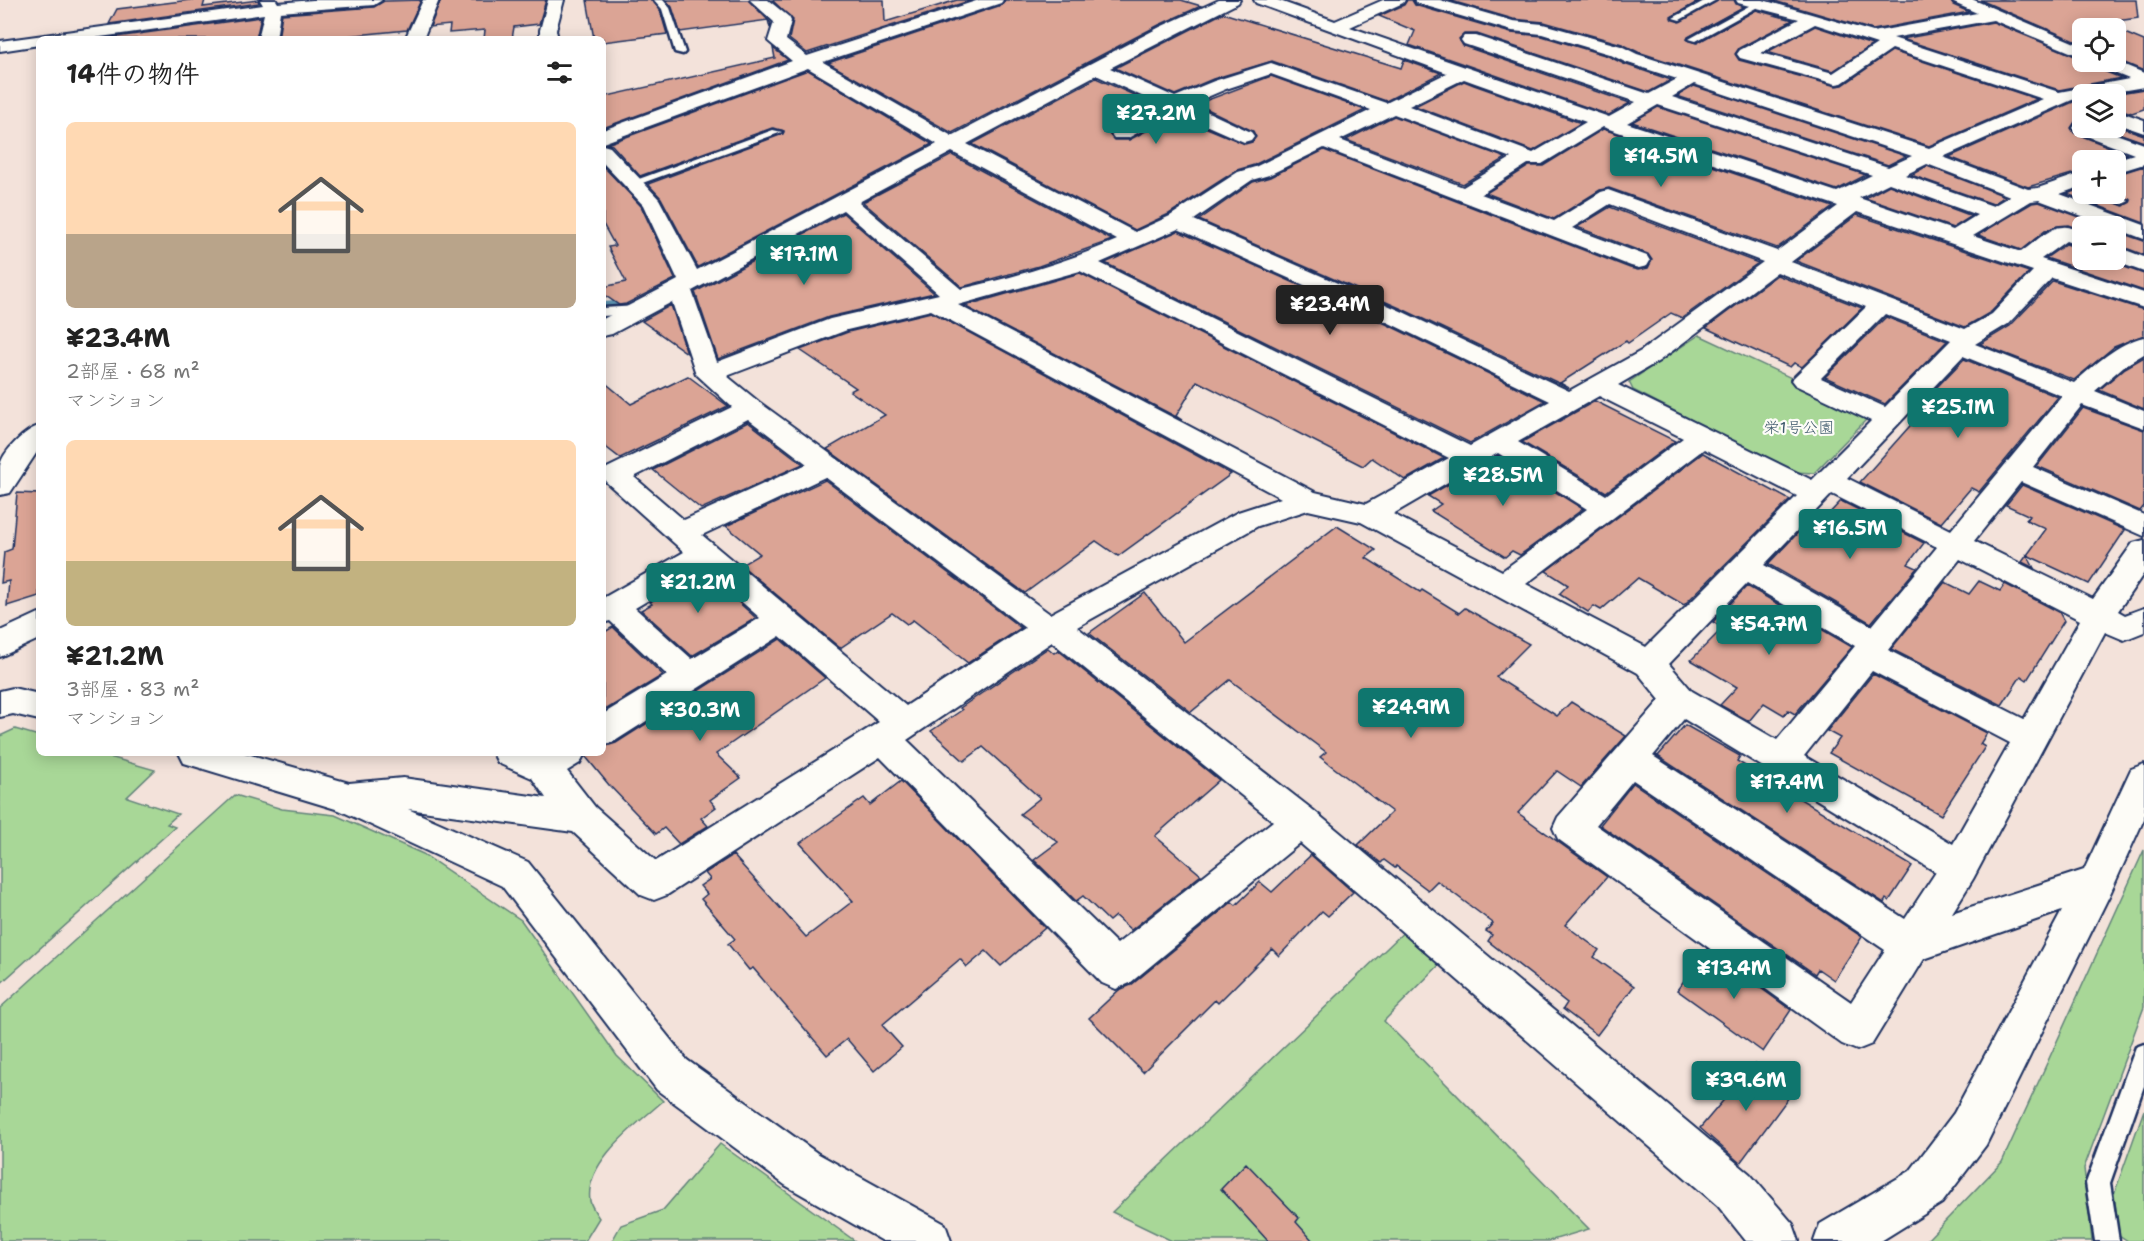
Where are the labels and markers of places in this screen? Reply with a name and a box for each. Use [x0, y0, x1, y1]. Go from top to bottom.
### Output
pin: ¥27.2M [1107, 94, 1205, 145]
pin: ¥14.5M [1612, 137, 1710, 188]
pin: ¥17.1M [755, 235, 853, 286]
pin: ¥23.4M [1281, 285, 1379, 336]
pin: ¥25.1M [1909, 388, 2007, 439]
pin: ¥28.5M [1454, 456, 1552, 507]
pin: ¥16.5M [1801, 509, 1899, 560]
pin: ¥21.2M [649, 563, 747, 614]
pin: ¥54.7M [1720, 605, 1818, 656]
pin: ¥24.9M [1362, 688, 1460, 739]
pin: ¥30.3M [651, 691, 749, 742]
pin: ¥17.4M [1738, 763, 1836, 814]
pin: ¥13.4M [1685, 949, 1783, 1000]
pin: ¥39.6M [1697, 1061, 1795, 1112]

